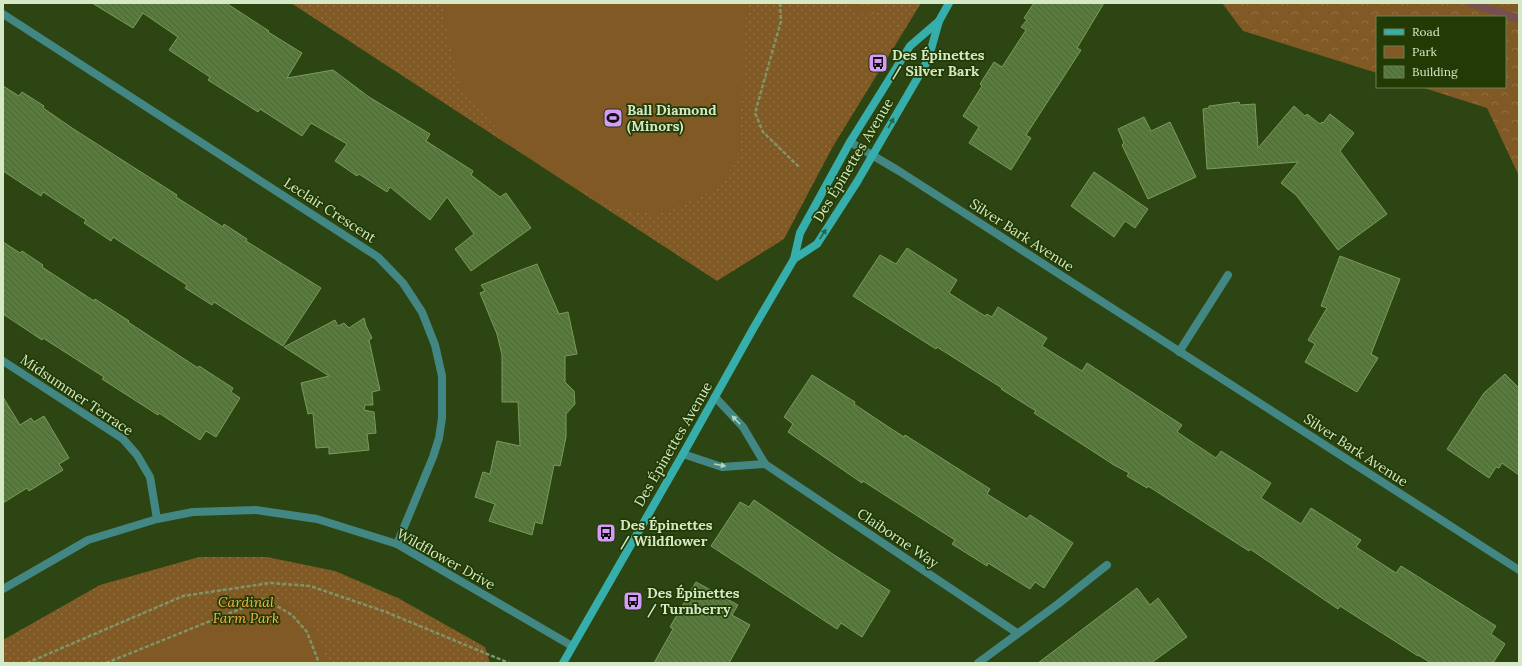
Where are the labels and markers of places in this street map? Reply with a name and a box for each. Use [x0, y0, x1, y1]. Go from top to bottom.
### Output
place label: Des Épinettes / Silver Bark [892, 46, 985, 80]
bus stop icon: Des Épinettes / Silver Bark [867, 52, 889, 74]
place label: Ball Diamond (Minors) [627, 101, 717, 135]
sports icon: Ball Diamond (Minors) [602, 107, 624, 129]
place label: Des Épinettes / Wildflower [620, 516, 713, 550]
bus stop icon: Des Épinettes / Wildflower [595, 522, 617, 544]
place label: Des Épinettes / Turnberry [647, 584, 740, 618]
bus stop icon: Des Épinettes / Turnberry [622, 590, 644, 612]

